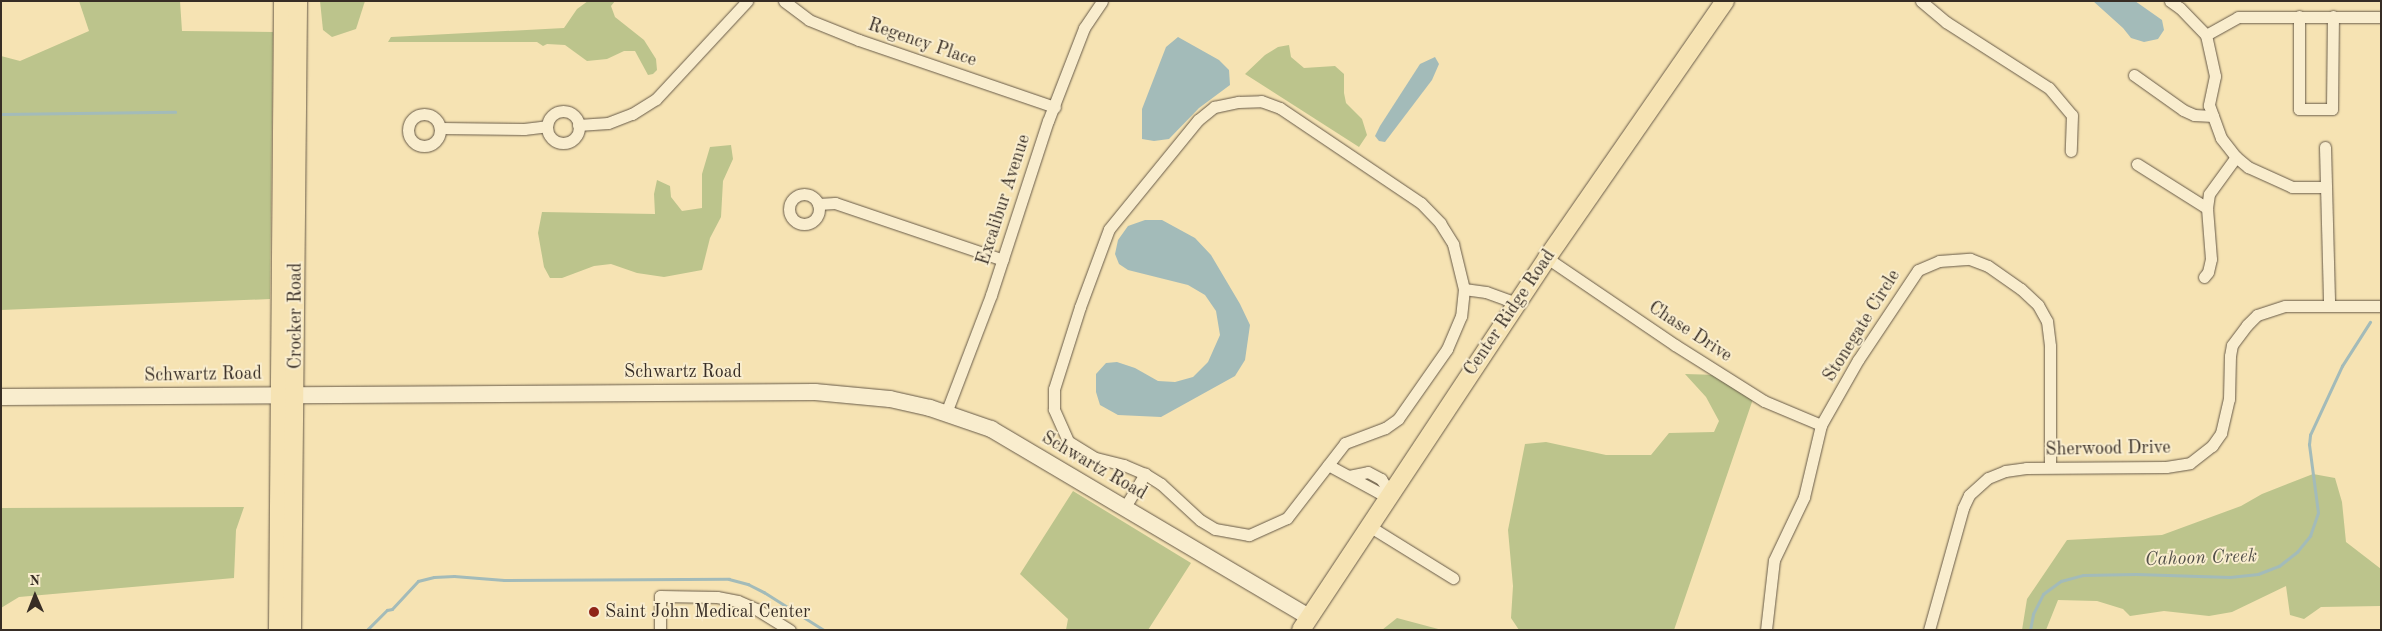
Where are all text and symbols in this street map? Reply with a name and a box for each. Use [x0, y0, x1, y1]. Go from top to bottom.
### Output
street label: Regency Place [865, 14, 979, 72]
street label: Excalibur Avenue [973, 132, 1035, 268]
street label: Center Ridge Road [1460, 246, 1560, 380]
street label: Crocker Road [285, 263, 307, 369]
street label: Stonegate Circle [1819, 266, 1905, 386]
street label: Chase Drive [1644, 297, 1736, 367]
street label: Schwartz Road [624, 361, 742, 383]
street label: Schwartz Road [144, 363, 262, 387]
street label: Schwartz Road [1038, 427, 1150, 505]
street label: Sherwood Drive [2045, 437, 2171, 461]
water label: Cahoon Creek [2145, 546, 2257, 572]
north arrow [10, 571, 60, 621]
text: N [29, 574, 40, 588]
place label: Saint John Medical Center [605, 601, 810, 623]
marker: Saint John Medical Center [587, 605, 601, 619]

